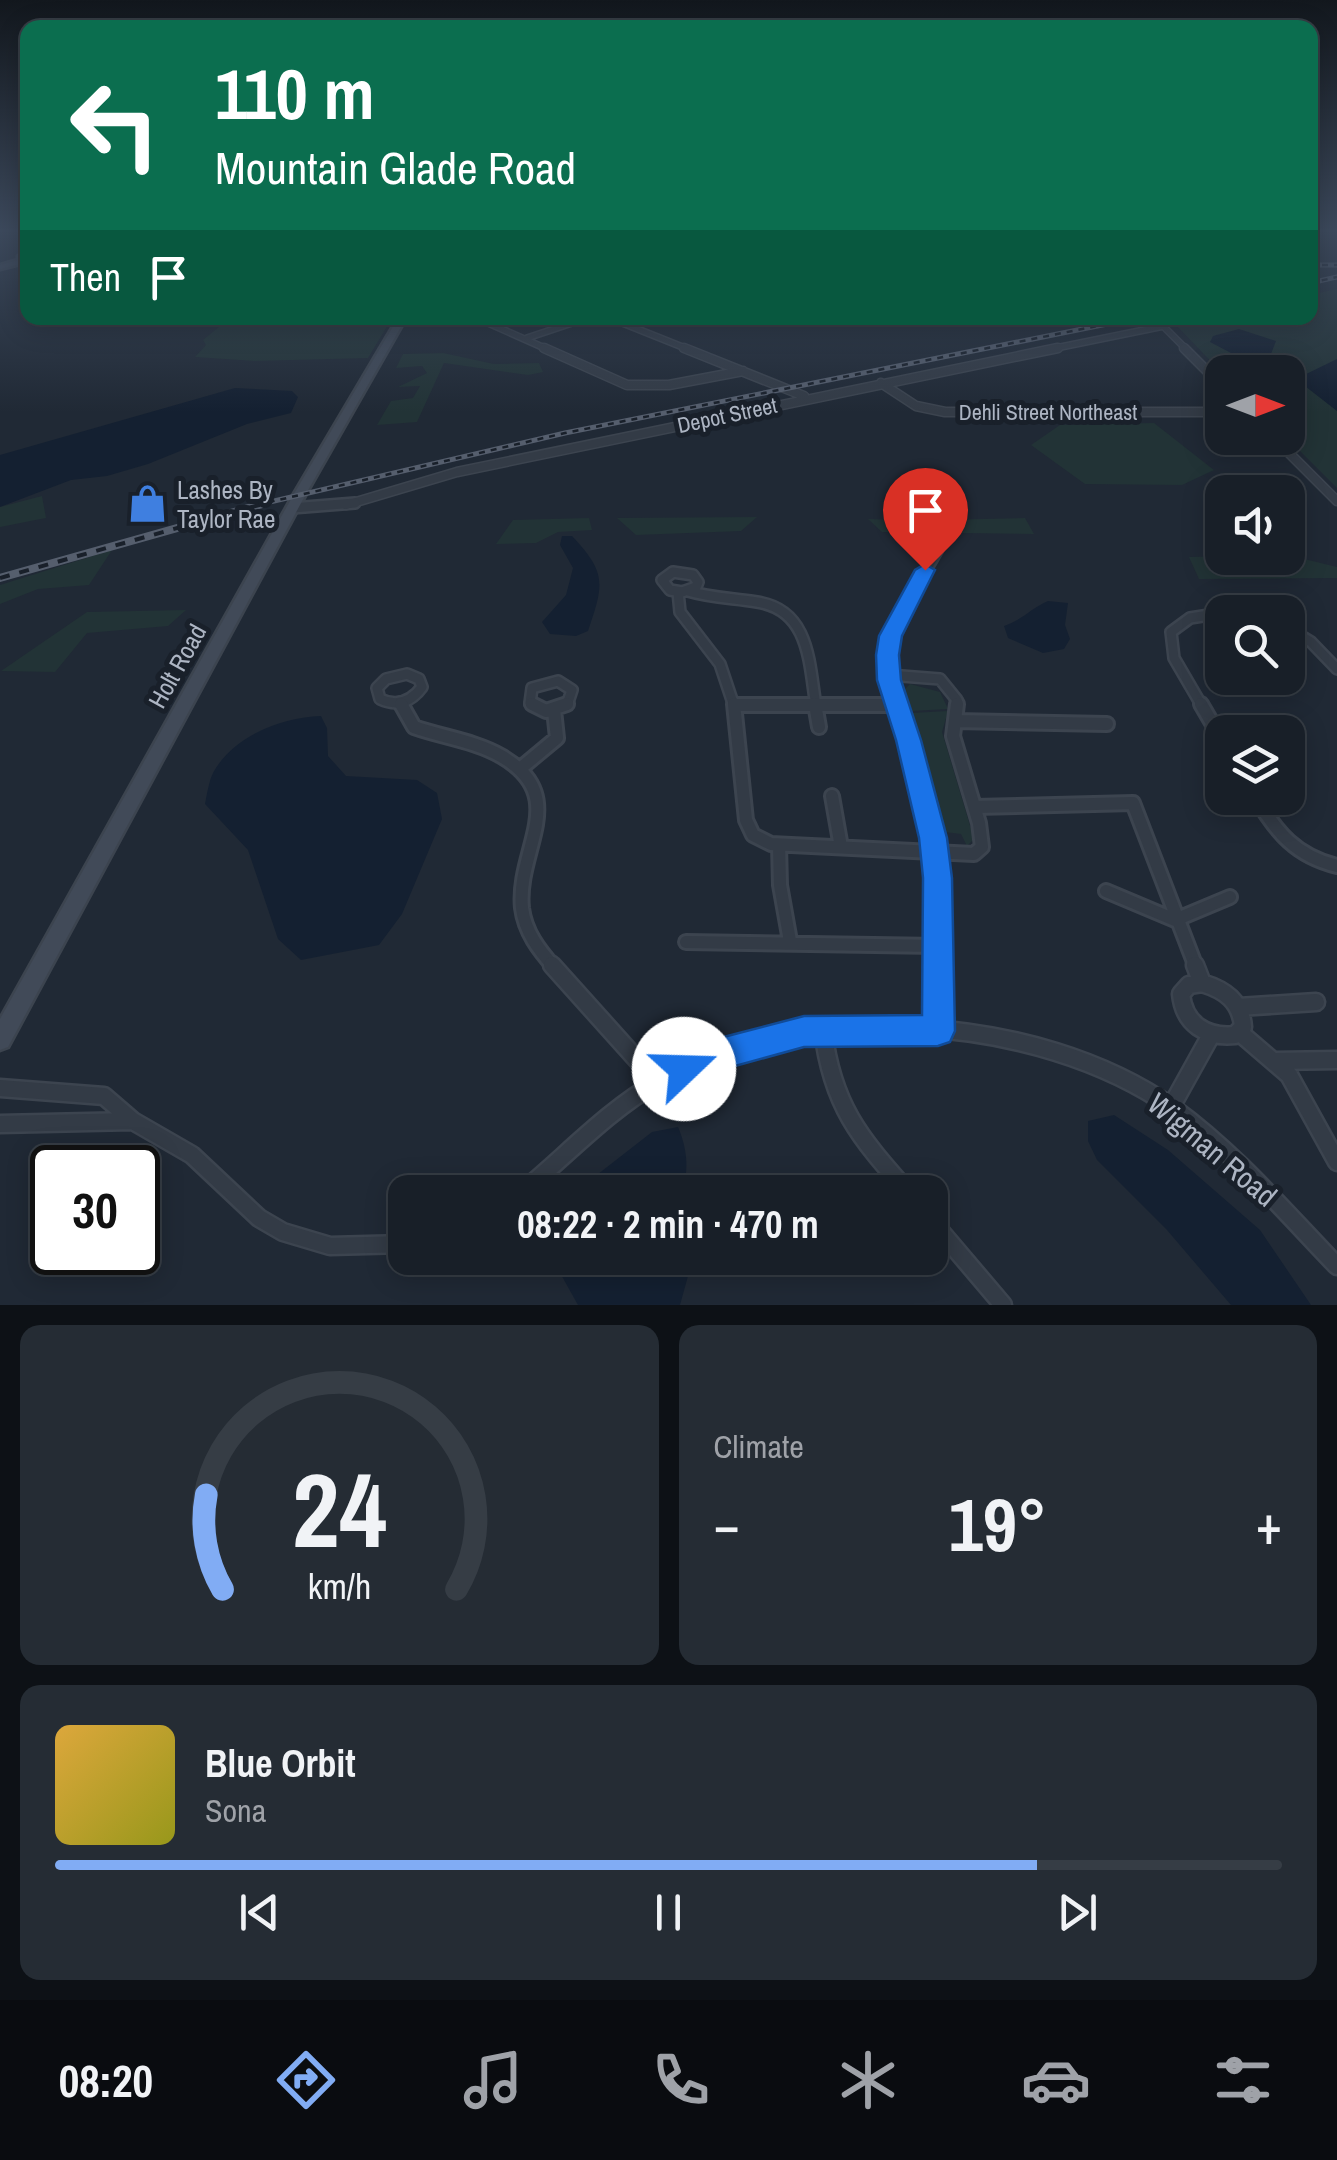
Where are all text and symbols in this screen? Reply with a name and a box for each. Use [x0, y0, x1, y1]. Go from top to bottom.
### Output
text: 110 m [215, 47, 375, 141]
icon: left [50, 60, 180, 190]
text: Mountain Glade Road [215, 137, 576, 198]
icon: arrive [141, 250, 196, 305]
text: Then [50, 252, 121, 303]
north arrow [1205, 355, 1305, 455]
map controls [1205, 355, 1305, 815]
street label: Depot Street [674, 390, 780, 440]
street label: Dehli Street Northeast [959, 397, 1137, 427]
pin [883, 468, 968, 571]
place label: Lashes By Taylor Rae [177, 473, 275, 536]
button: sound [1205, 475, 1305, 575]
shop icon: Lashes By Taylor Rae [126, 483, 168, 525]
icon: arrive [898, 483, 953, 538]
button: search [1205, 595, 1305, 695]
street label: Holt Road [140, 618, 214, 714]
button: layers [1205, 715, 1305, 815]
position arrow [632, 1017, 736, 1121]
street label: Wigman Road [1140, 1083, 1286, 1215]
speed limit sign: 30 [30, 1145, 160, 1275]
text: 08:22 · 2 min · 470 m [517, 1199, 819, 1250]
text: Climate [714, 1425, 804, 1468]
text: 24 [292, 1439, 387, 1579]
text: 19° [949, 1473, 1047, 1574]
text: − [714, 1487, 740, 1561]
text: + [1256, 1487, 1282, 1561]
text: km/h [307, 1562, 371, 1610]
text: Blue Orbit [205, 1738, 356, 1789]
text: Sona [205, 1789, 266, 1832]
icon: previous [232, 1885, 287, 1940]
icon: pause [641, 1885, 696, 1940]
icon: next [1050, 1885, 1105, 1940]
icon: directions [271, 2045, 341, 2115]
icon: music [458, 2045, 528, 2115]
icon: phone [646, 2045, 716, 2115]
icon: climate [833, 2045, 903, 2115]
icon: car [1021, 2045, 1091, 2115]
icon: filters [1208, 2045, 1278, 2115]
text: 08:20 [59, 2050, 153, 2111]

